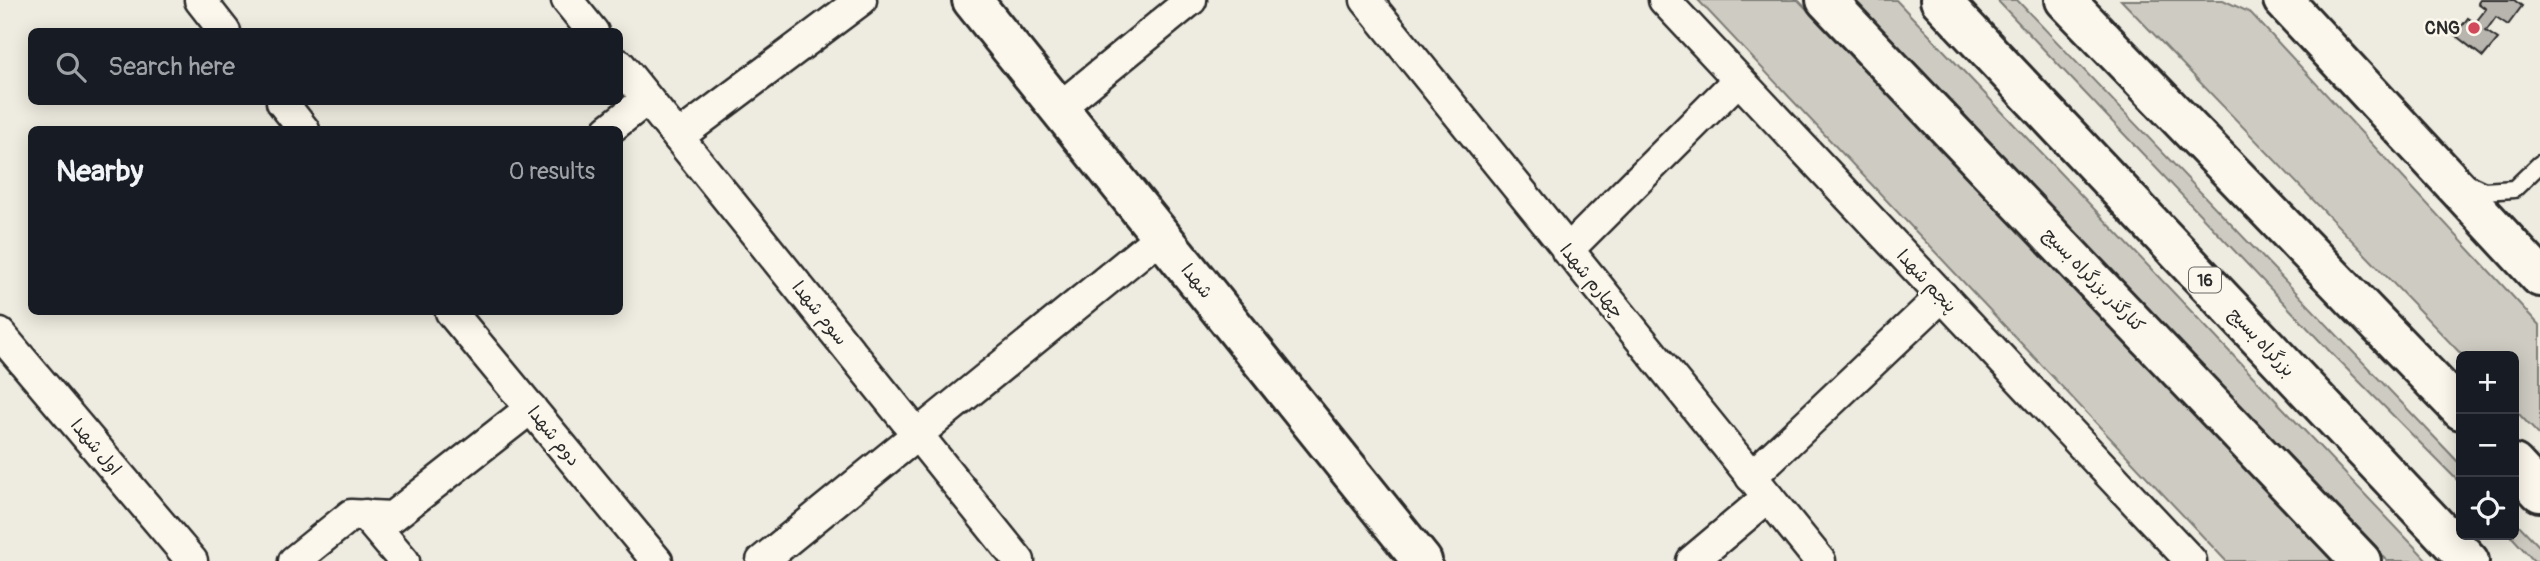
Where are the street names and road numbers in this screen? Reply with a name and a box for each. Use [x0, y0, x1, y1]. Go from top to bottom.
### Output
street label: کنارگذر بزرگراه بسیج [2038, 223, 2149, 338]
street label: چهارم شهدا [1553, 239, 1629, 325]
street label: پنجم شهدا [1890, 245, 1962, 319]
street label: شهدا [1176, 259, 1217, 303]
road number: 16 [2189, 268, 2221, 292]
street label: سوم شهدا [785, 277, 852, 351]
street label: بزرگراه بسیج [2224, 303, 2300, 382]
street label: دوم شهدا [521, 401, 585, 472]
street label: اول شهدا [65, 414, 126, 480]

